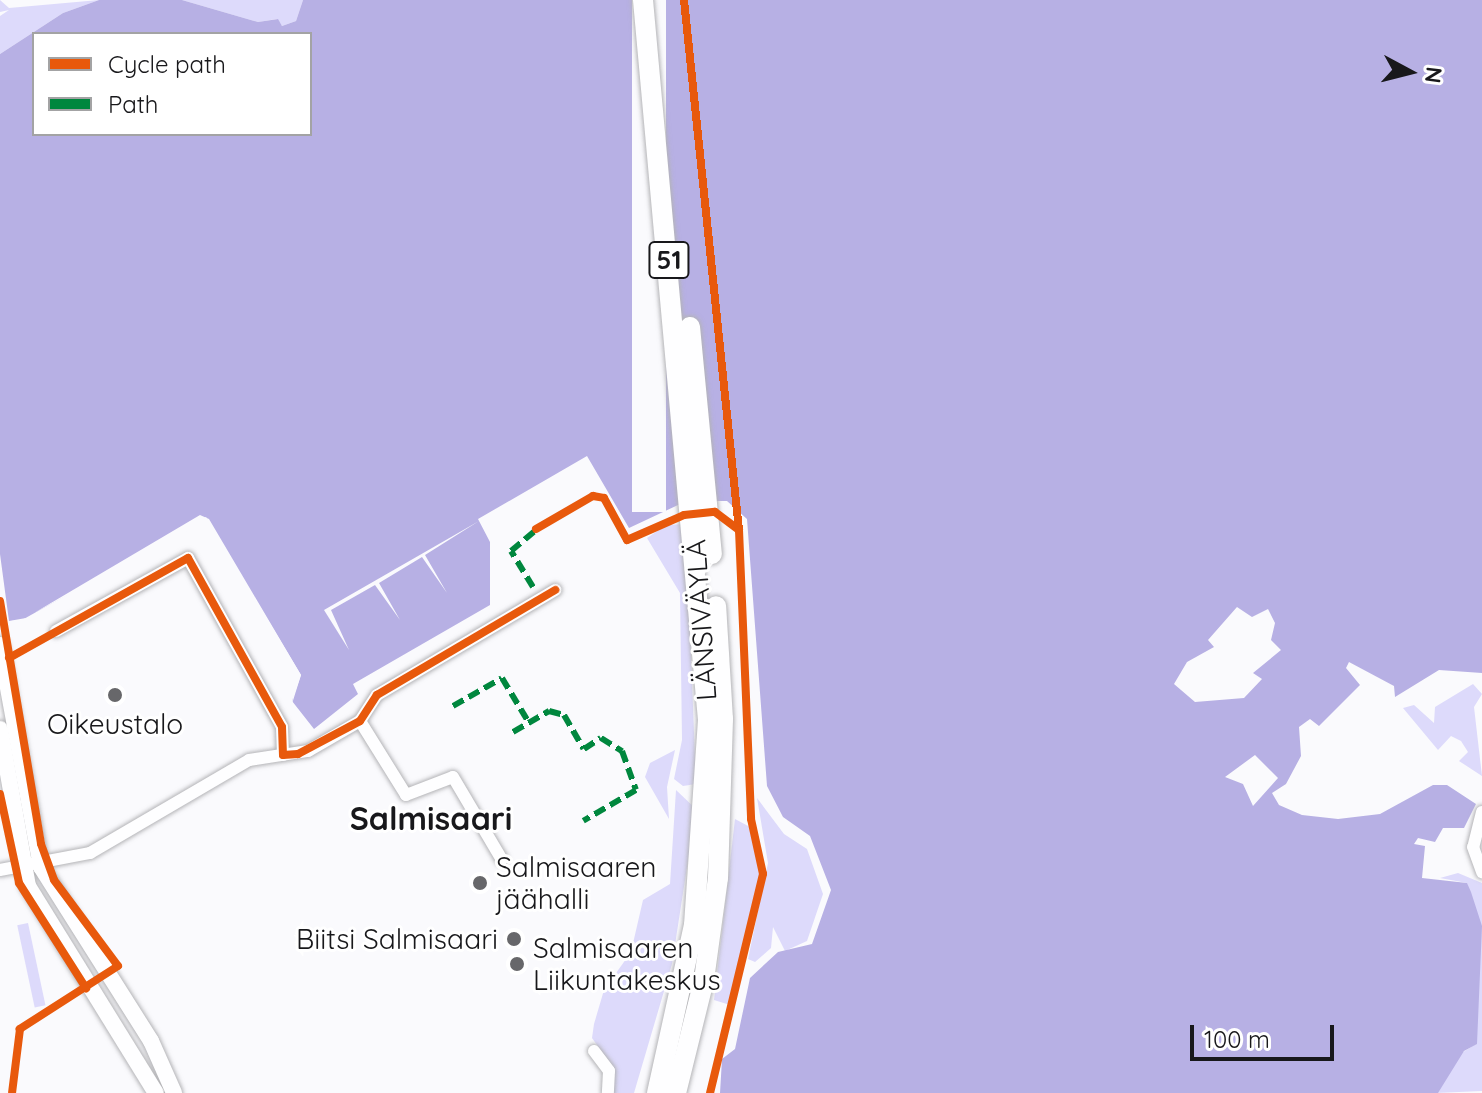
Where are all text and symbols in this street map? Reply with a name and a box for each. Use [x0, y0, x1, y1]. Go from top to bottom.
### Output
legend [32, 32, 312, 136]
north arrow [1370, 32, 1450, 112]
text: Cycle path [108, 49, 226, 79]
text: N [1419, 65, 1449, 85]
text: Path [108, 89, 159, 119]
road number: 51 [647, 238, 691, 282]
street label: LÄNSIVÄYLÄ [679, 538, 723, 702]
marker: Oikeustalo [106, 686, 124, 704]
place label: Oikeustalo [47, 707, 183, 741]
district label: Salmisaari [350, 799, 512, 837]
place label: Salmisaaren jäähalli [496, 850, 656, 916]
marker: Salmisaaren jäähalli [471, 874, 489, 892]
place label: Biitsi Salmisaari [296, 922, 498, 956]
marker: Biitsi Salmisaari [505, 930, 523, 948]
place label: Salmisaaren Liikuntakeskus [533, 931, 721, 997]
marker: Salmisaaren Liikuntakeskus [508, 955, 526, 973]
scale bar [1194, 1009, 1338, 1059]
text: 100 m [1204, 1024, 1270, 1054]

